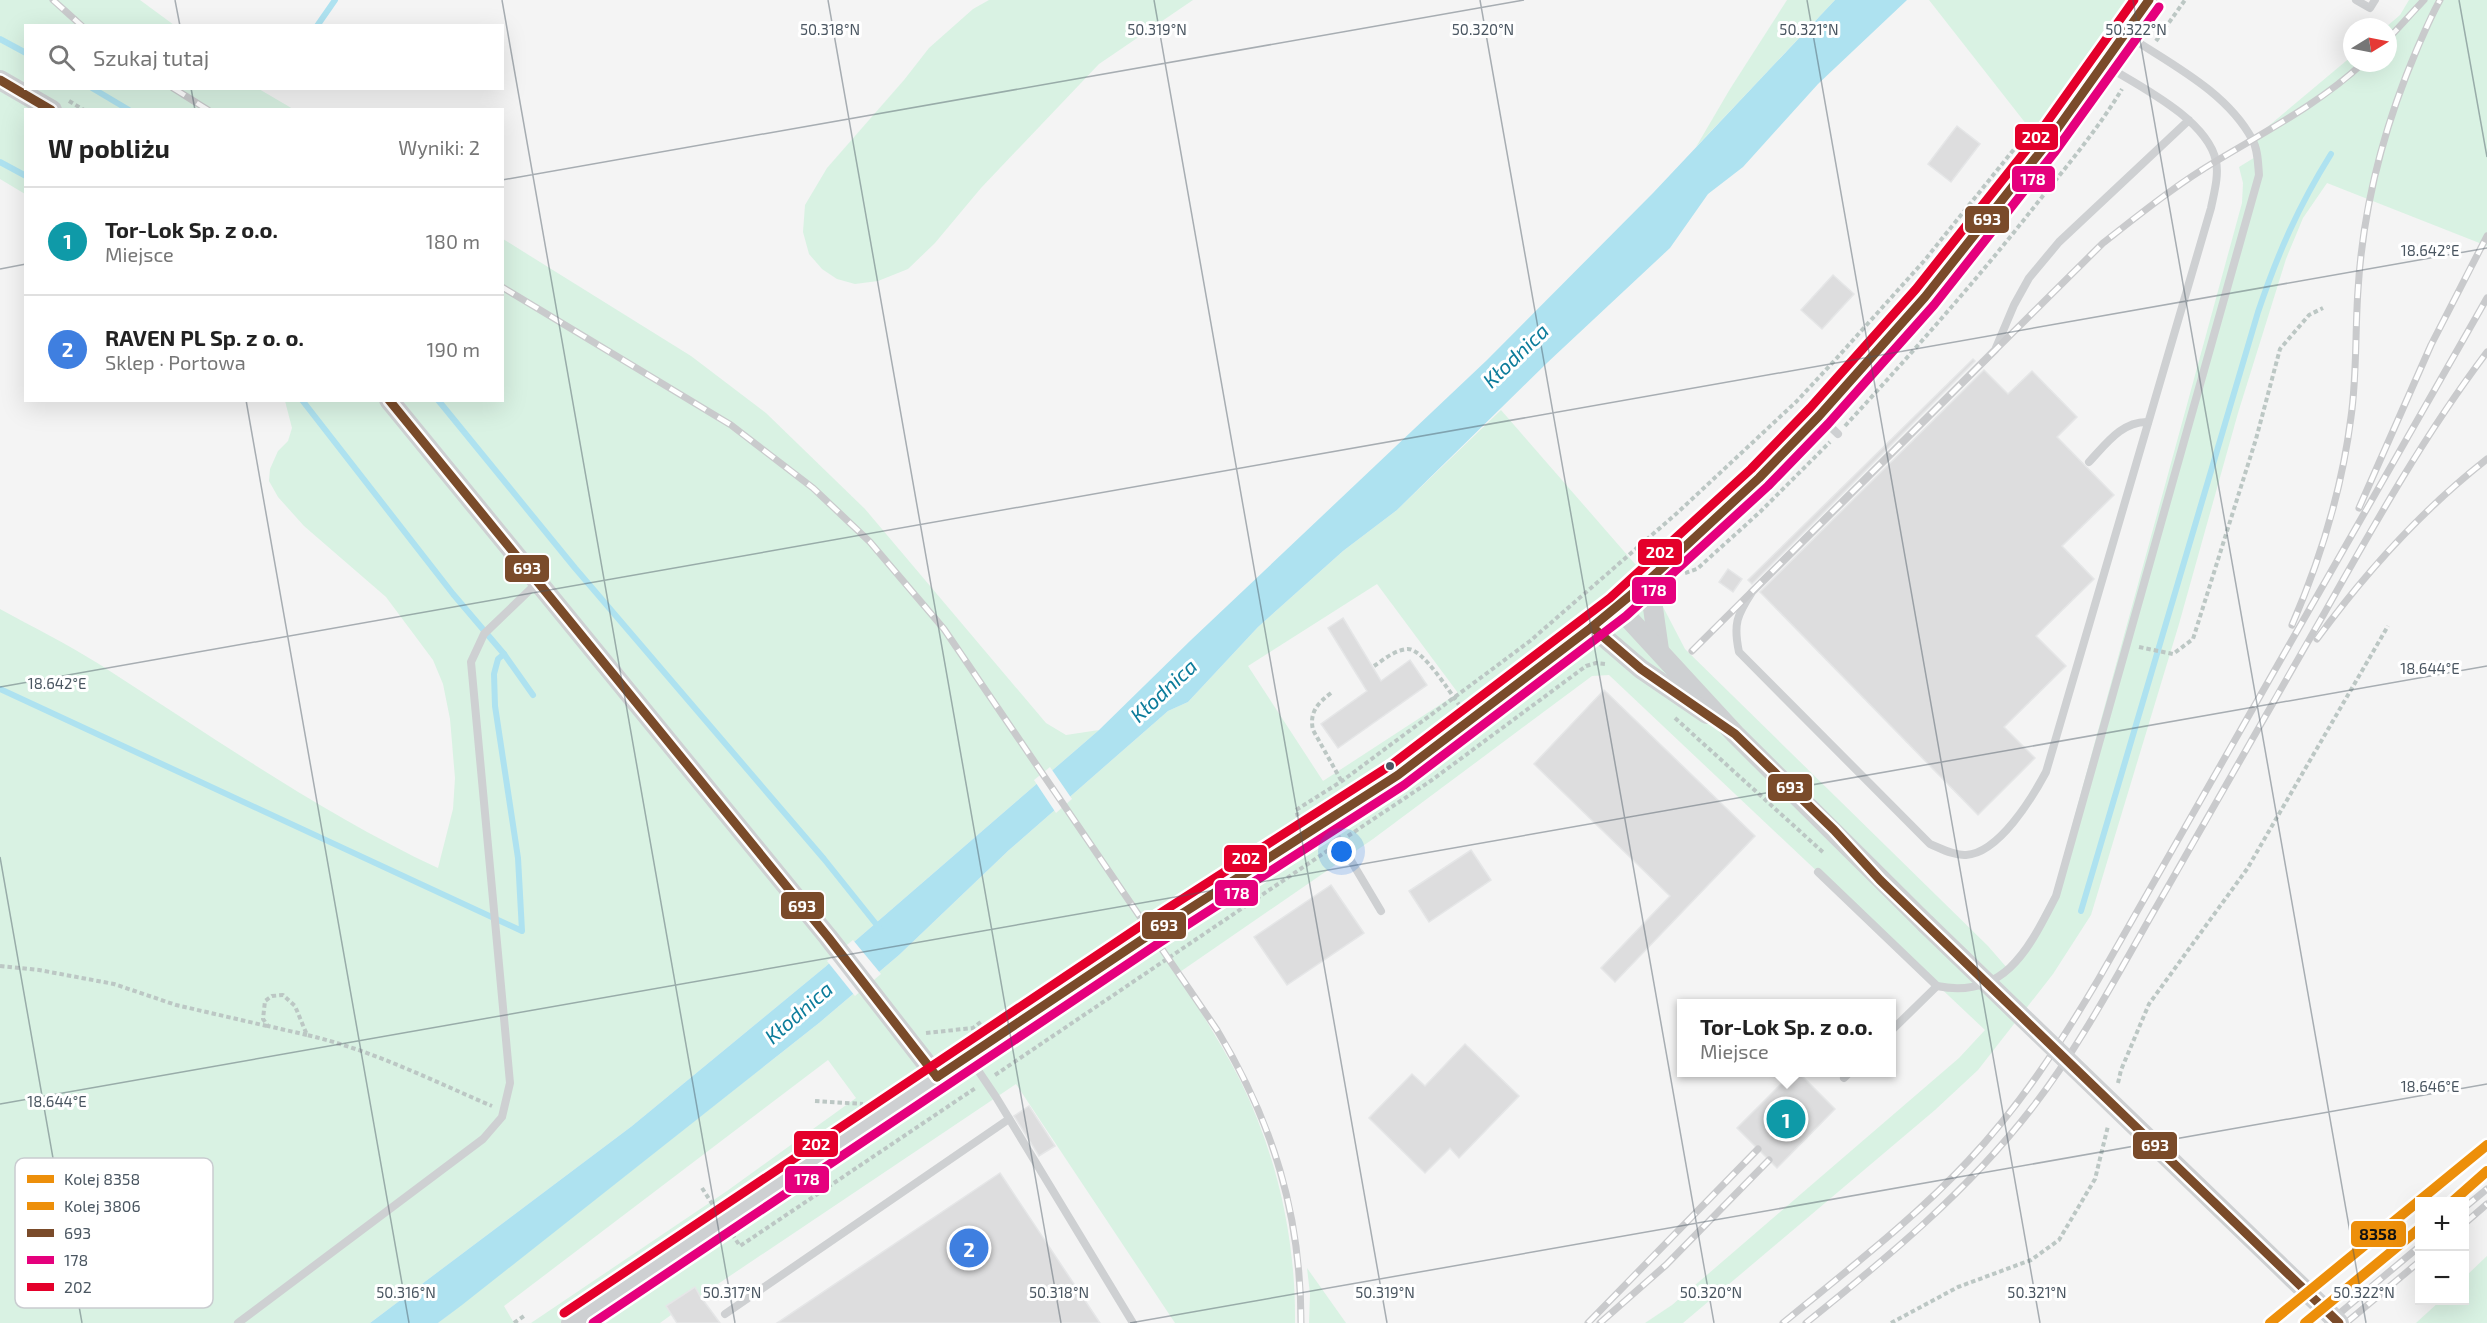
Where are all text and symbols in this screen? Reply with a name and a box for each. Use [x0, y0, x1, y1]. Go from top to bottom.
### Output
north arrow [2343, 18, 2397, 72]
text: 50.318°N [800, 20, 860, 38]
text: 50.319°N [1127, 20, 1187, 38]
text: 50.320°N [1452, 20, 1514, 38]
text: 50.321°N [1779, 20, 1839, 38]
text: 50.322°N [2105, 20, 2167, 38]
search box [24, 24, 504, 90]
icon: search [45, 41, 78, 74]
text: Szukaj tutaj [93, 44, 209, 70]
line badge: 202 [2014, 123, 2059, 151]
text: 202 [2022, 127, 2050, 146]
text: W pobliżu [48, 132, 170, 163]
text: Wyniki: 2 [398, 135, 480, 159]
line badge: 178 [2011, 165, 2056, 193]
text: 178 [2020, 169, 2046, 188]
line badge: 693 [1964, 205, 2010, 234]
text: 693 [1973, 209, 2001, 228]
text: Tor-Lok Sp. z o.o. [105, 216, 278, 242]
text: 1 [63, 229, 72, 253]
text: 180 m [426, 229, 480, 253]
text: 18.642°E [2401, 241, 2459, 259]
text: Miejsce [105, 242, 174, 266]
water label: Kłodnica [1477, 317, 1553, 392]
text: RAVEN PL Sp. z o. o. [105, 324, 304, 350]
text: 2 [62, 337, 73, 361]
text: 190 m [427, 337, 480, 361]
text: Sklep · Portowa [105, 350, 246, 374]
line badge: 202 [1637, 538, 1683, 566]
text: 202 [1646, 542, 1674, 561]
line badge: 693 [504, 554, 550, 583]
text: 693 [513, 558, 541, 577]
line badge: 178 [1631, 576, 1677, 605]
text: 178 [1641, 580, 1667, 599]
water label: Kłodnica [1124, 653, 1201, 727]
text: 18.644°E [2400, 659, 2460, 677]
text: 18.642°E [28, 674, 86, 692]
unlabelled marker [1384, 760, 1396, 772]
line badge: 693 [1767, 773, 1813, 802]
text: 693 [1776, 777, 1804, 796]
your location [1327, 837, 1356, 866]
line badge: 202 [1223, 844, 1268, 873]
text: 202 [1232, 848, 1260, 867]
line badge: 178 [1214, 879, 1259, 907]
text: 178 [1224, 883, 1250, 902]
line badge: 693 [780, 891, 825, 920]
text: 693 [788, 896, 816, 915]
line badge: 693 [1141, 911, 1187, 940]
text: 693 [1150, 915, 1178, 934]
water label: Kłodnica [759, 976, 837, 1048]
popup [1677, 999, 1896, 1077]
text: Tor-Lok Sp. z o.o. [1700, 1013, 1873, 1039]
text: Miejsce [1700, 1039, 1769, 1063]
text: 18.646°E [2401, 1077, 2459, 1095]
text: 18.644°E [27, 1092, 87, 1110]
pin: 1 [1766, 1096, 1806, 1142]
line badge: 202 [793, 1130, 839, 1158]
line badge: 693 [2132, 1131, 2178, 1160]
text: 202 [802, 1134, 830, 1153]
text: 693 [2141, 1135, 2169, 1154]
legend [15, 1158, 213, 1308]
line badge: 178 [784, 1165, 830, 1194]
text: Kolej 8358 [64, 1169, 140, 1189]
text: 178 [794, 1169, 820, 1188]
text: Kolej 3806 [64, 1196, 141, 1216]
map controls [2415, 1197, 2469, 1305]
button: + [2415, 1197, 2469, 1251]
line badge: 8358 [2350, 1220, 2407, 1248]
text: 693 [64, 1223, 91, 1242]
text: 8358 [2359, 1224, 2397, 1243]
pin: 2 [950, 1226, 988, 1270]
text: 178 [64, 1250, 88, 1269]
button: − [2415, 1251, 2469, 1305]
text: 202 [64, 1277, 92, 1296]
text: 50.316°N [376, 1283, 436, 1301]
text: 50.317°N [703, 1283, 761, 1301]
text: 50.318°N [1029, 1283, 1089, 1301]
text: 50.319°N [1355, 1283, 1415, 1301]
text: 50.320°N [1680, 1283, 1742, 1301]
text: 50.321°N [2007, 1283, 2067, 1301]
text: 50.322°N [2333, 1283, 2395, 1301]

